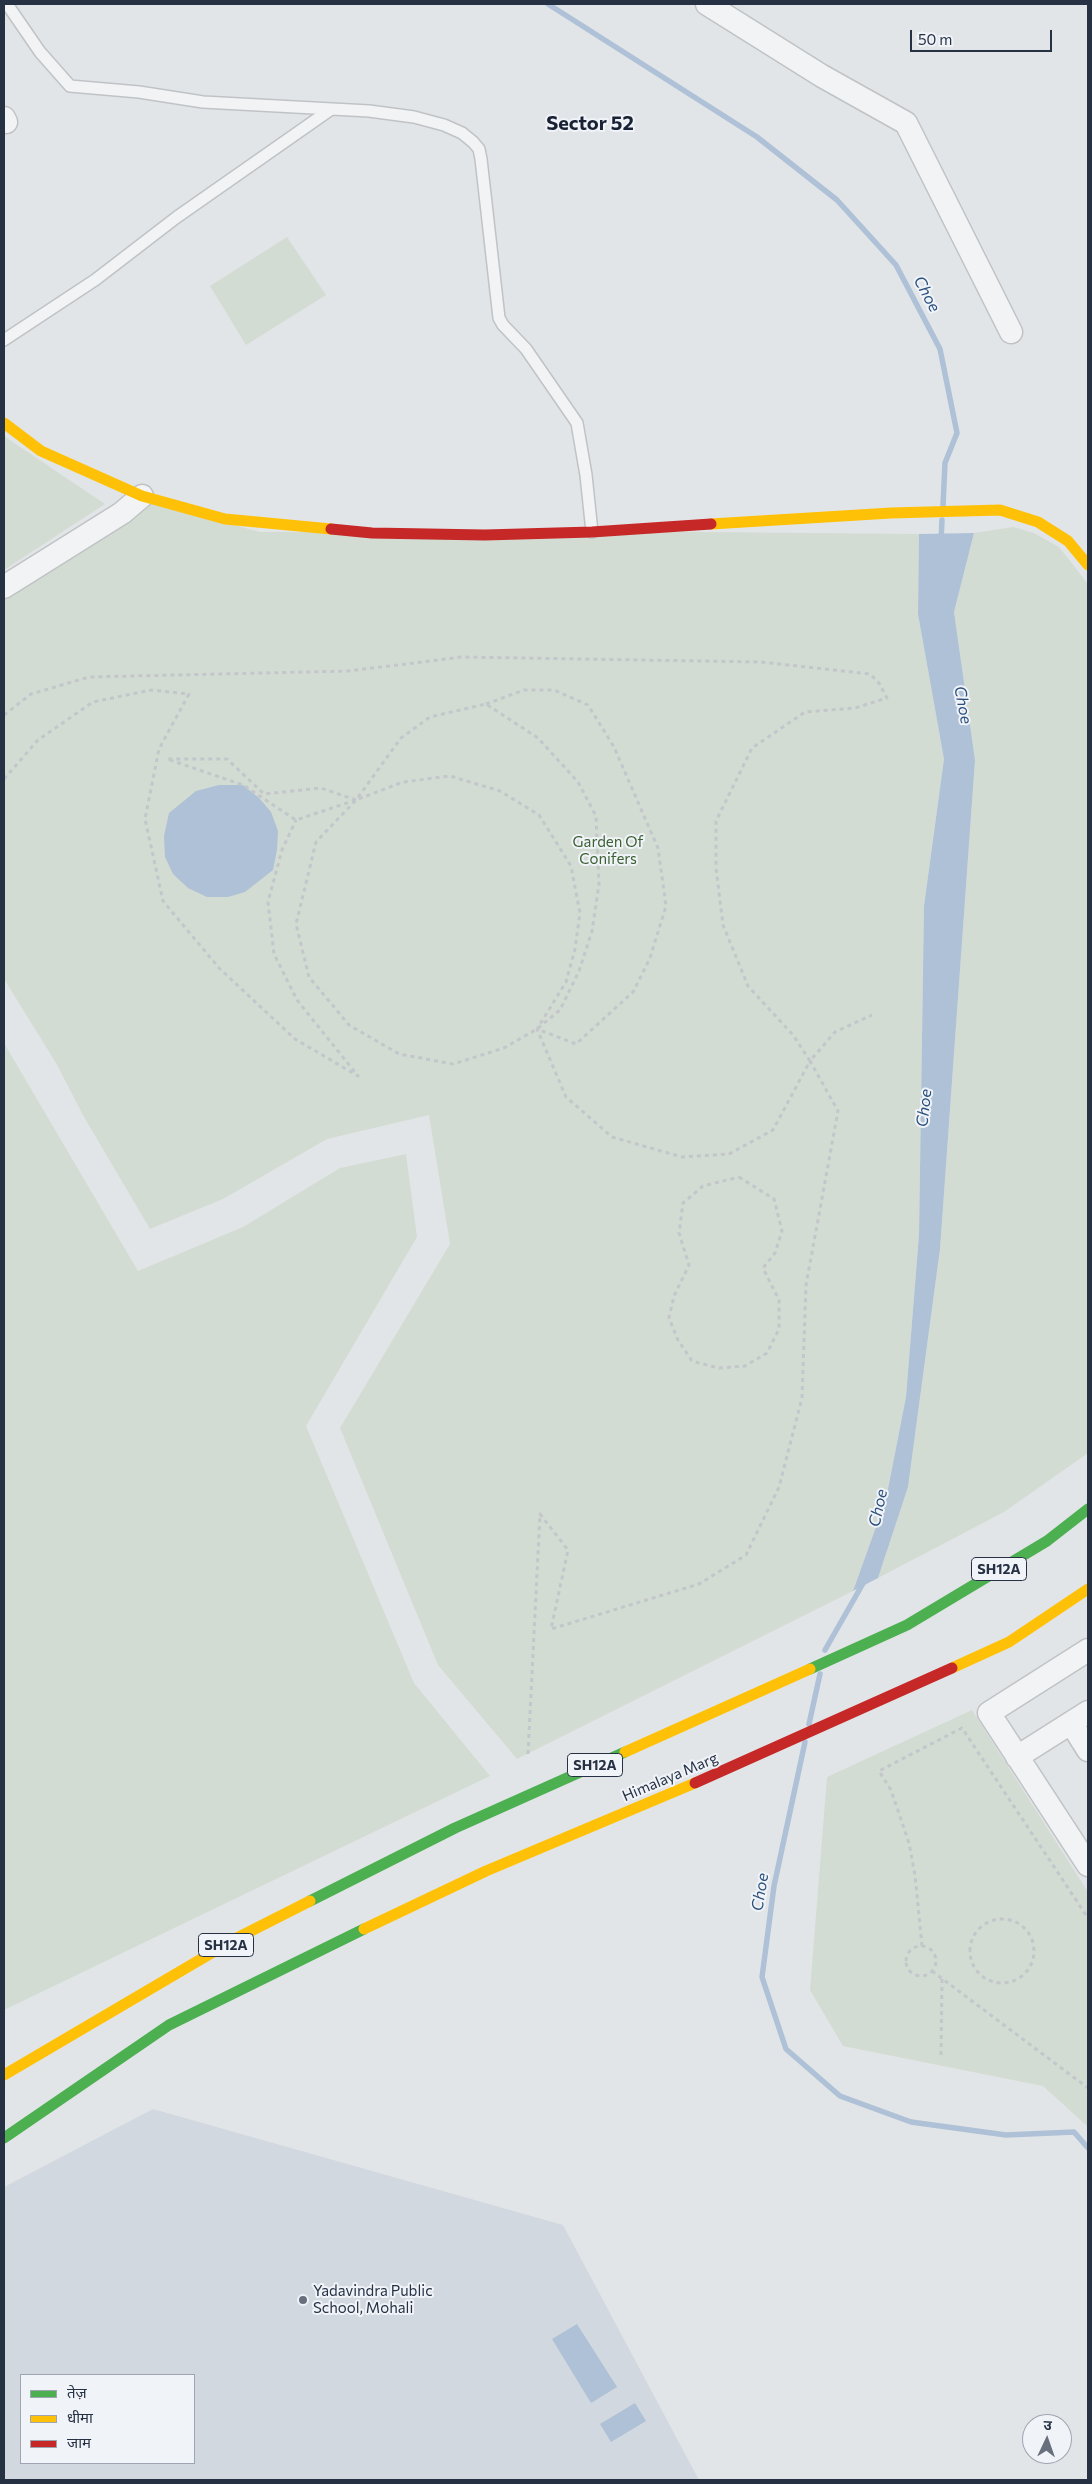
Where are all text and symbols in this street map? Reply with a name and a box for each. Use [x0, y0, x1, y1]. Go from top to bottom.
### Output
scale bar [912, 20, 1054, 52]
text: 50 m [918, 30, 952, 48]
district label: Sector 52 [546, 111, 634, 135]
water label: Choe [910, 273, 944, 315]
water label: Choe [950, 684, 976, 726]
park label: Garden Of Conifers [573, 833, 643, 868]
water label: Choe [912, 1088, 936, 1128]
water label: Choe [865, 1487, 891, 1529]
road number: SH12A [972, 1558, 1026, 1580]
street label: Himalaya Marg [620, 1749, 720, 1805]
road number: SH12A [568, 1754, 622, 1776]
water label: Choe [748, 1872, 772, 1912]
road number: SH12A [198, 1934, 254, 1956]
place label: Yadavindra Public School, Mohali [313, 2282, 433, 2317]
marker: Yadavindra Public School, Mohali [297, 2294, 309, 2306]
legend [20, 2374, 195, 2464]
text: तेज़ [67, 2383, 87, 2401]
text: धीमा [67, 2408, 93, 2426]
north arrow [1022, 2414, 1072, 2464]
text: उ [1043, 2416, 1052, 2433]
text: जाम [67, 2433, 91, 2451]

